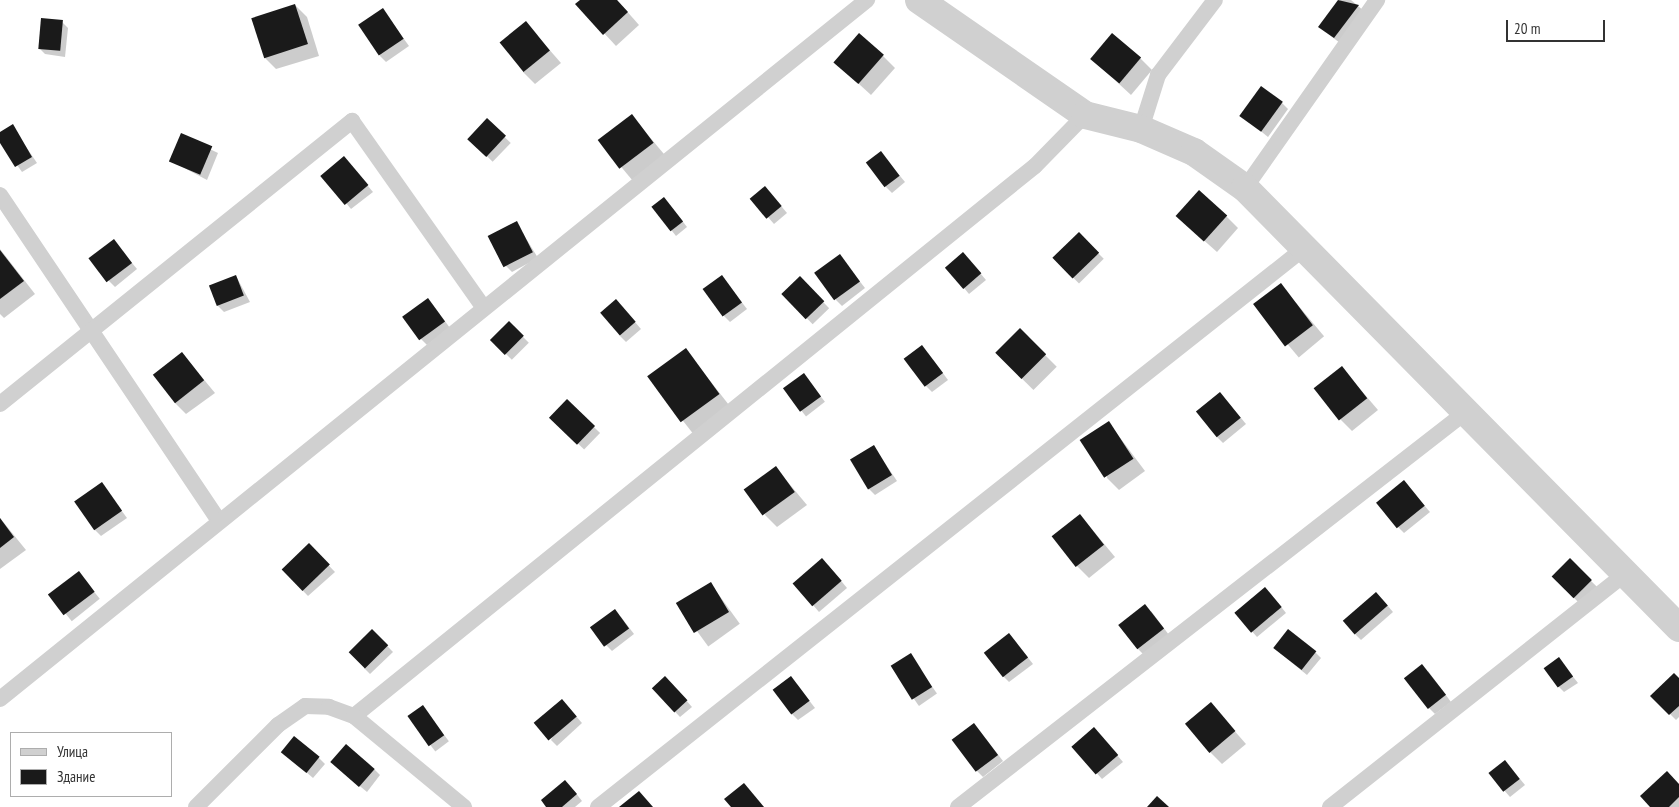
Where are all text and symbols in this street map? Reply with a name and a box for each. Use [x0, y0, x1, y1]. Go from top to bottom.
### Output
scale bar [1509, 10, 1608, 42]
text: 20 m [1514, 19, 1540, 38]
legend [10, 732, 172, 797]
text: Улица [57, 742, 88, 761]
text: Здание [57, 767, 95, 786]

